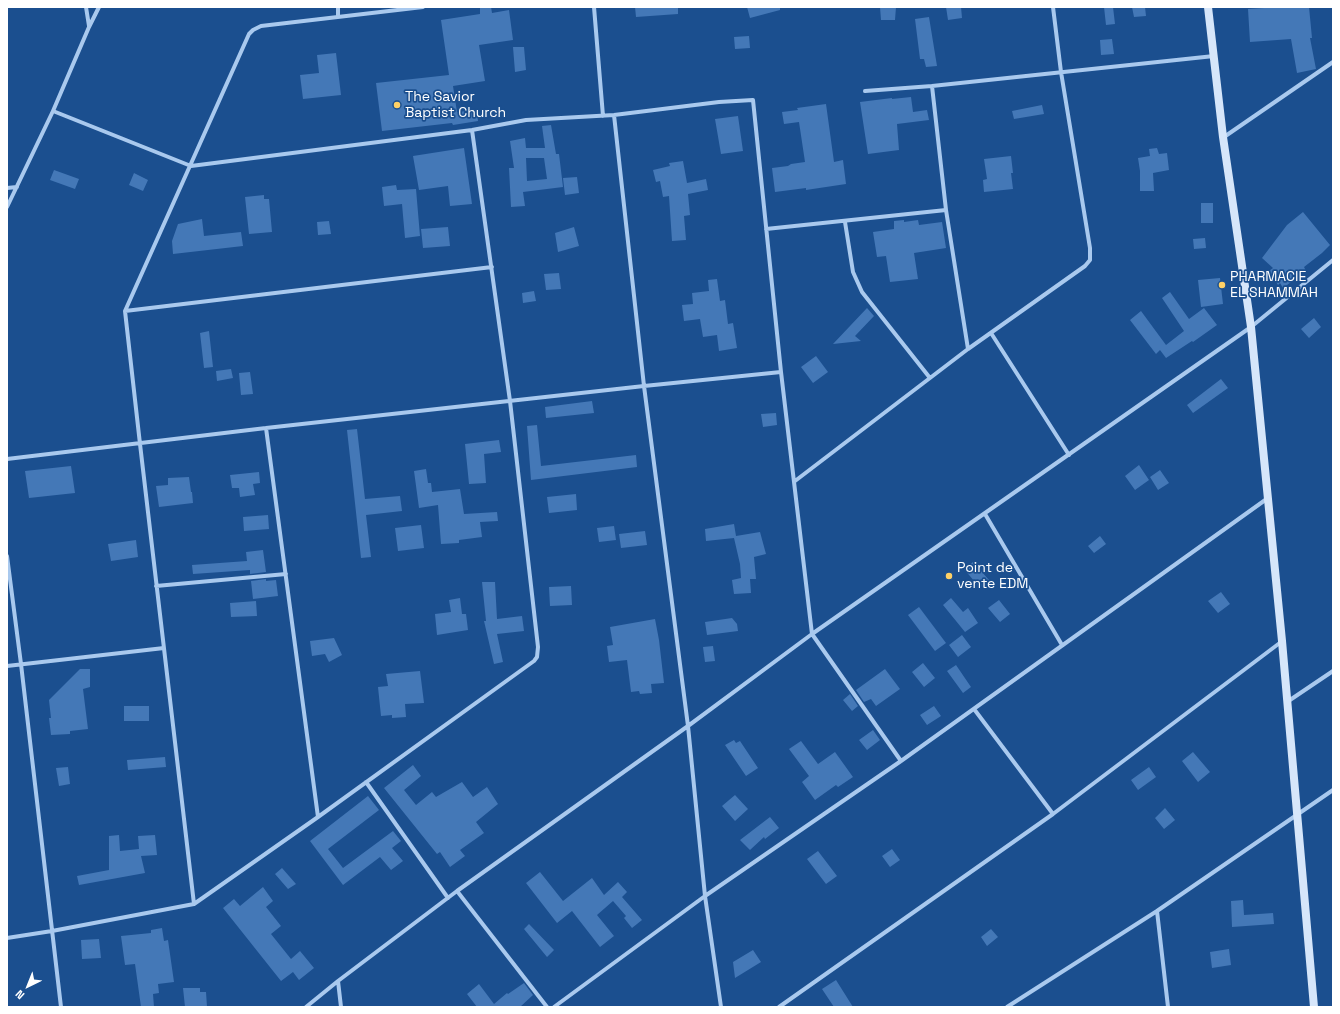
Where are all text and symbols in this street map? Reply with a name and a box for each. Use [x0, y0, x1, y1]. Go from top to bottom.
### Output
place label: The Savior Baptist Church [405, 89, 506, 122]
marker: The Savior Baptist Church [392, 100, 402, 110]
place label: PHARMACIE EL SHAMMAH [1230, 269, 1318, 302]
marker: PHARMACIE EL SHAMMAH [1217, 280, 1227, 290]
place label: Point de vente EDM [957, 560, 1028, 592]
marker: Point de vente EDM [944, 571, 954, 581]
north arrow [8, 966, 48, 1006]
text: N [12, 987, 27, 1002]

